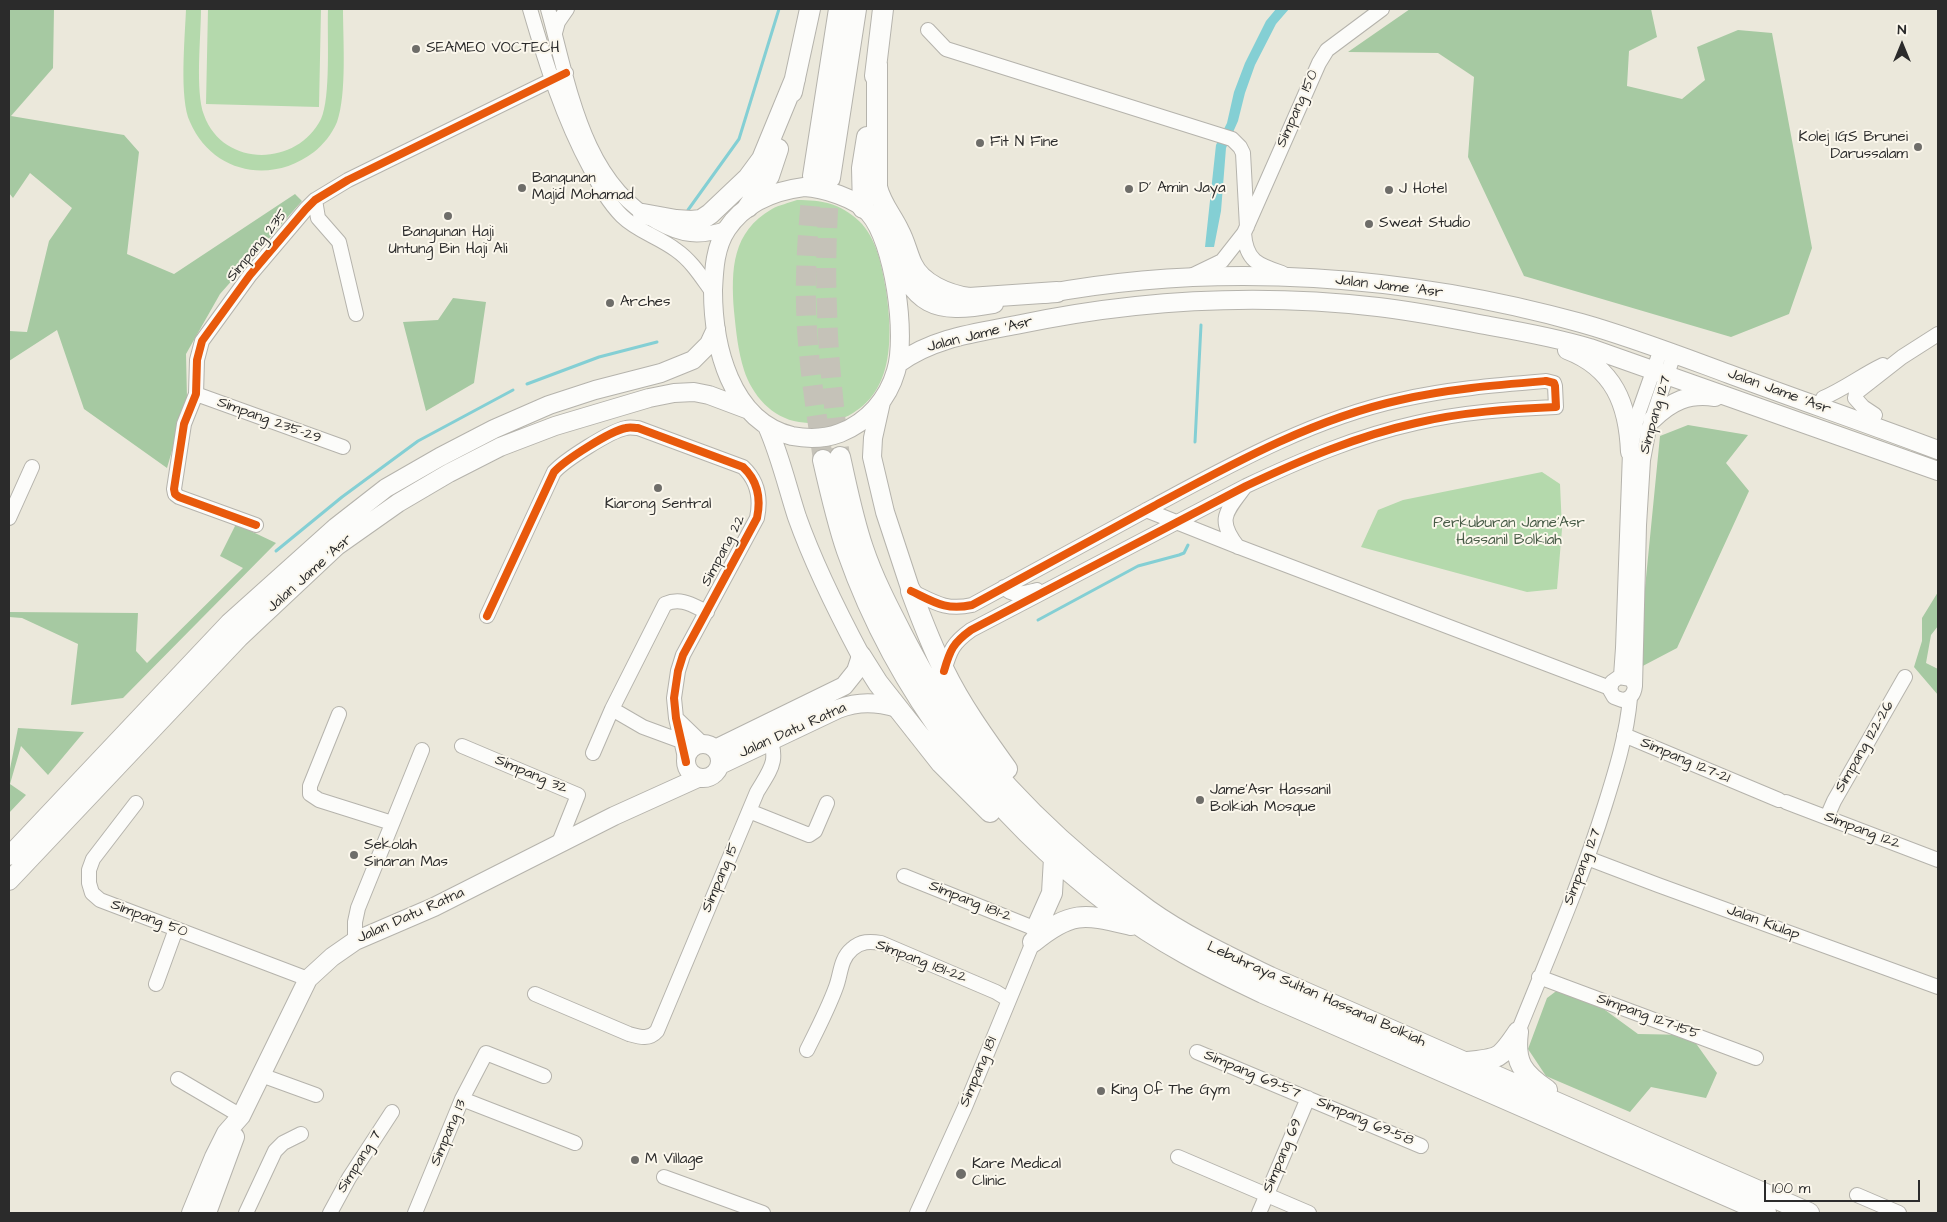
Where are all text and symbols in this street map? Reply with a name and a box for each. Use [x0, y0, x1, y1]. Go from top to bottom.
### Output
north arrow [1877, 20, 1927, 70]
text: N [1898, 20, 1906, 40]
place label: SEAMEO VOCTECH [426, 40, 559, 58]
marker: SEAMEO VOCTECH [410, 43, 422, 55]
street label: Simpang 150 [1273, 68, 1323, 150]
place label: Kolej IGS Brunei Darussalam [1799, 129, 1908, 164]
place label: Fit N Fine [990, 134, 1058, 152]
marker: Fit N Fine [974, 137, 986, 149]
marker: Kolej IGS Brunei Darussalam [1912, 141, 1924, 153]
place label: Bangunan Majid Mohamad [532, 170, 634, 205]
place label: D' Amin Jaya [1139, 180, 1226, 198]
place label: J Hotel [1399, 181, 1447, 199]
marker: Bangunan Majid Mohamad [516, 182, 528, 194]
marker: D' Amin Jaya [1123, 183, 1135, 195]
marker: J Hotel [1383, 184, 1395, 196]
street label: Simpang 235 [223, 206, 293, 286]
marker: Bangunan Haji Untung Bin Haji Ali [442, 210, 454, 222]
place label: Sweat Studio [1379, 215, 1470, 233]
marker: Sweat Studio [1363, 218, 1375, 230]
place label: Bangunan Haji Untung Bin Haji Ali [388, 224, 508, 259]
street label: Jalan Jame 'Asr [1334, 271, 1444, 303]
place label: Arches [620, 294, 670, 312]
marker: Arches [604, 297, 616, 309]
street label: Jalan Jame 'Asr [925, 313, 1035, 357]
street label: Jalan Jame 'Asr [1725, 365, 1833, 419]
street label: Simpang 127 [1636, 374, 1676, 456]
street label: Simpang 235-29 [215, 394, 323, 448]
marker: Kiarong Sentral [652, 482, 664, 494]
place label: Kiarong Sentral [605, 496, 711, 514]
street label: Simpang 22 [698, 512, 750, 590]
park label: Perkuburan Jame'Asr Hassanil Bolkiah [1433, 515, 1585, 550]
street label: Jalan Jame 'Asr [264, 531, 356, 617]
street label: Simpang 122-26 [1832, 698, 1898, 796]
street label: Jalan Datu Ratna [737, 699, 849, 763]
street label: Simpang 127-21 [1637, 734, 1733, 788]
street label: Simpang 32 [492, 752, 570, 798]
place label: Jame'Asr Hassanil Bolkiah Mosque [1210, 782, 1331, 817]
marker: Jame'Asr Hassanil Bolkiah Mosque [1194, 794, 1206, 806]
street label: Simpang 122 [1821, 808, 1903, 854]
street label: Simpang 127 [1560, 826, 1606, 908]
place label: Sekolah Sinaran Mas [364, 837, 448, 872]
street label: Simpang 15 [698, 841, 744, 915]
marker: Sekolah Sinaran Mas [348, 849, 360, 861]
street label: Simpang 181-2 [926, 877, 1014, 927]
street label: Jalan Datu Ratna [355, 884, 467, 948]
street label: Simpang 50 [108, 896, 190, 942]
street label: Jalan Kiulap [1724, 901, 1802, 945]
street label: Simpang 181-22 [873, 936, 969, 988]
street label: Lebuhraya Sultan Hassanal Bolkiah [1204, 938, 1428, 1052]
street label: Simpang 127-155 [1594, 990, 1702, 1044]
street label: Simpang 181 [956, 1034, 1002, 1110]
street label: Simpang 69-57 [1201, 1047, 1303, 1103]
place label: King Of The Gym [1111, 1082, 1230, 1100]
marker: King Of The Gym [1095, 1085, 1107, 1097]
street label: Simpang 69-58 [1314, 1093, 1416, 1151]
street label: Simpang 13 [427, 1097, 471, 1169]
street label: Simpang 69 [1259, 1116, 1307, 1196]
street label: Simpang 7 [334, 1128, 386, 1196]
place label: M Village [645, 1151, 703, 1169]
marker: M Village [629, 1154, 641, 1166]
place label: Kare Medical Clinic [972, 1156, 1061, 1191]
marker: Kare Medical Clinic [954, 1167, 968, 1181]
scale bar [1767, 1170, 1923, 1202]
text: 100 m [1772, 1178, 1811, 1199]

